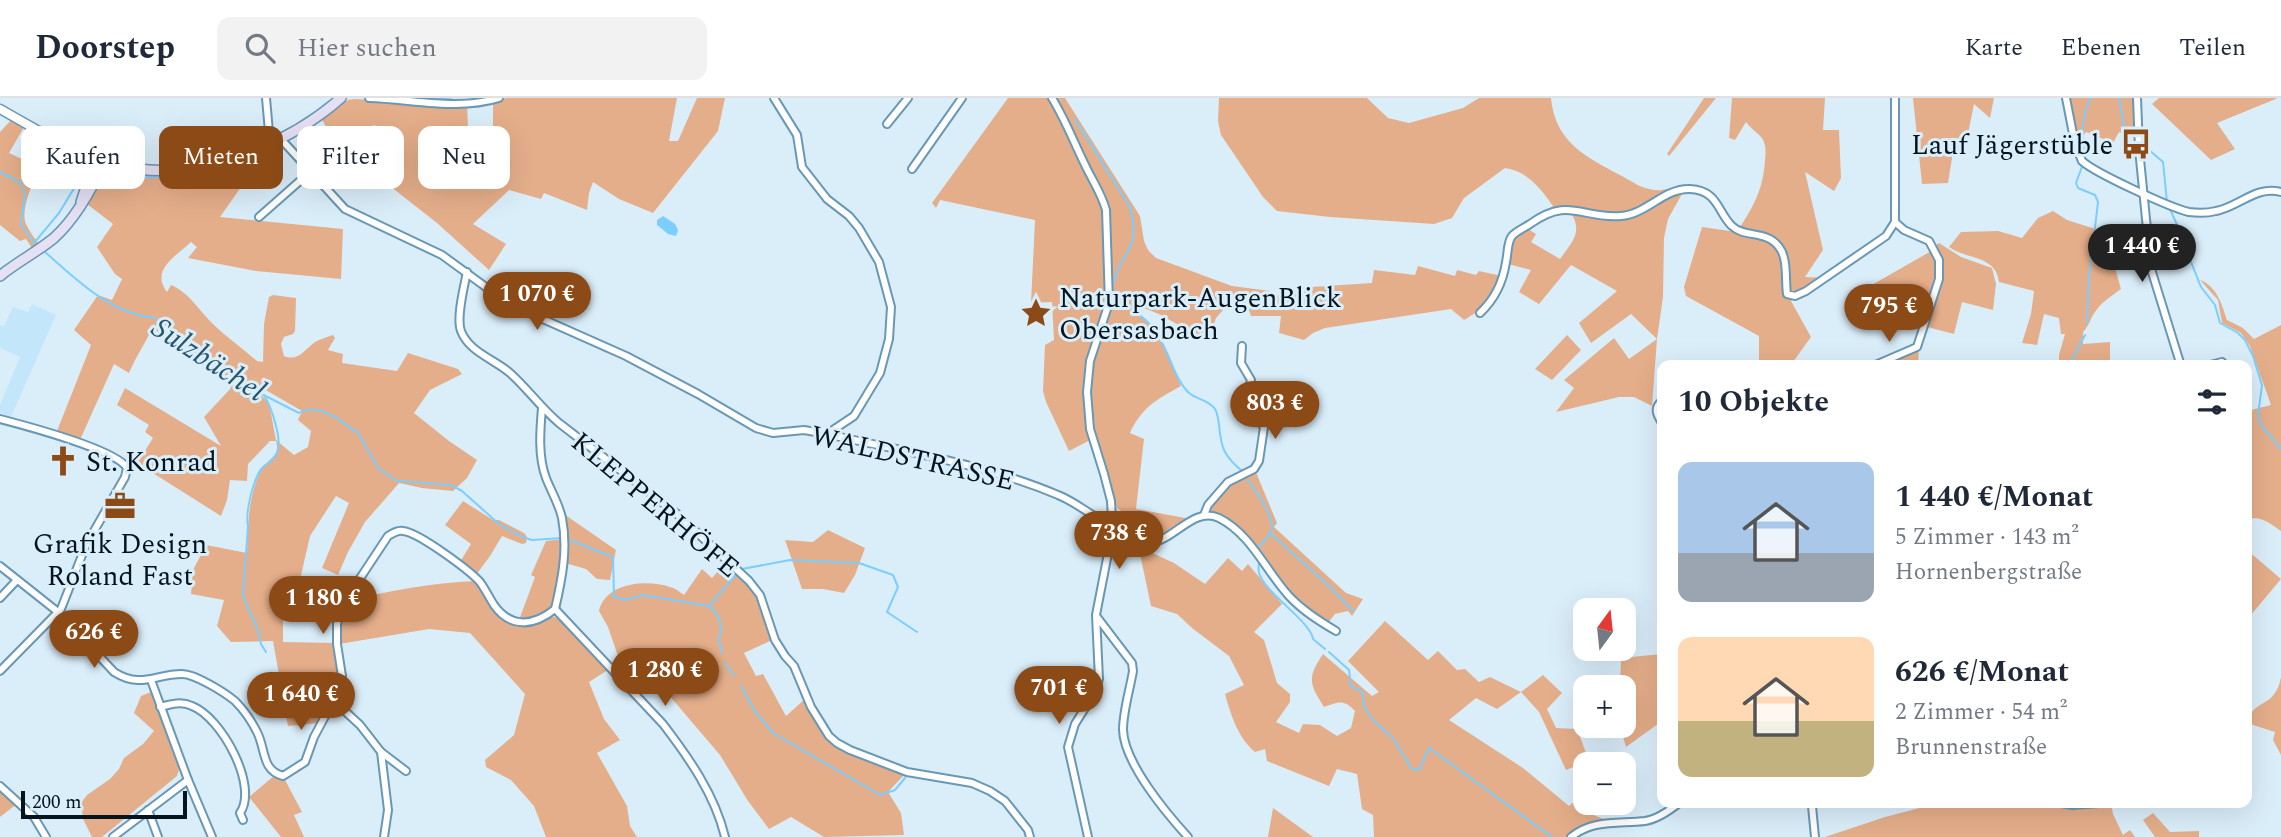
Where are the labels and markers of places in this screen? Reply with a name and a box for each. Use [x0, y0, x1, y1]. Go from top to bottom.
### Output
place label: Lauf Jägerstüble [1911, 124, 2113, 167]
bus stop icon: Lauf Jägerstüble [2119, 127, 2153, 161]
pin: 1 440 € [2077, 225, 2207, 284]
pin: 1 070 € [472, 272, 602, 332]
place label: Naturpark-AugenBlick Obersasbach [1059, 277, 1342, 352]
pin: 795 € [1840, 285, 1938, 344]
place icon: Naturpark-AugenBlick Obersasbach [1019, 296, 1053, 330]
pin: 803 € [1226, 382, 1324, 441]
place label: St. Konrad [86, 441, 217, 484]
church icon: St. Konrad [46, 444, 80, 478]
office icon: Grafik Design Roland Fast [103, 489, 137, 523]
pin: 738 € [1070, 512, 1168, 571]
place label: Grafik Design Roland Fast [33, 523, 207, 598]
pin: 1 180 € [258, 576, 388, 636]
pin: 626 € [45, 610, 143, 670]
pin: 1 280 € [600, 648, 730, 708]
pin: 701 € [1010, 666, 1108, 726]
pin: 1 640 € [236, 672, 366, 732]

